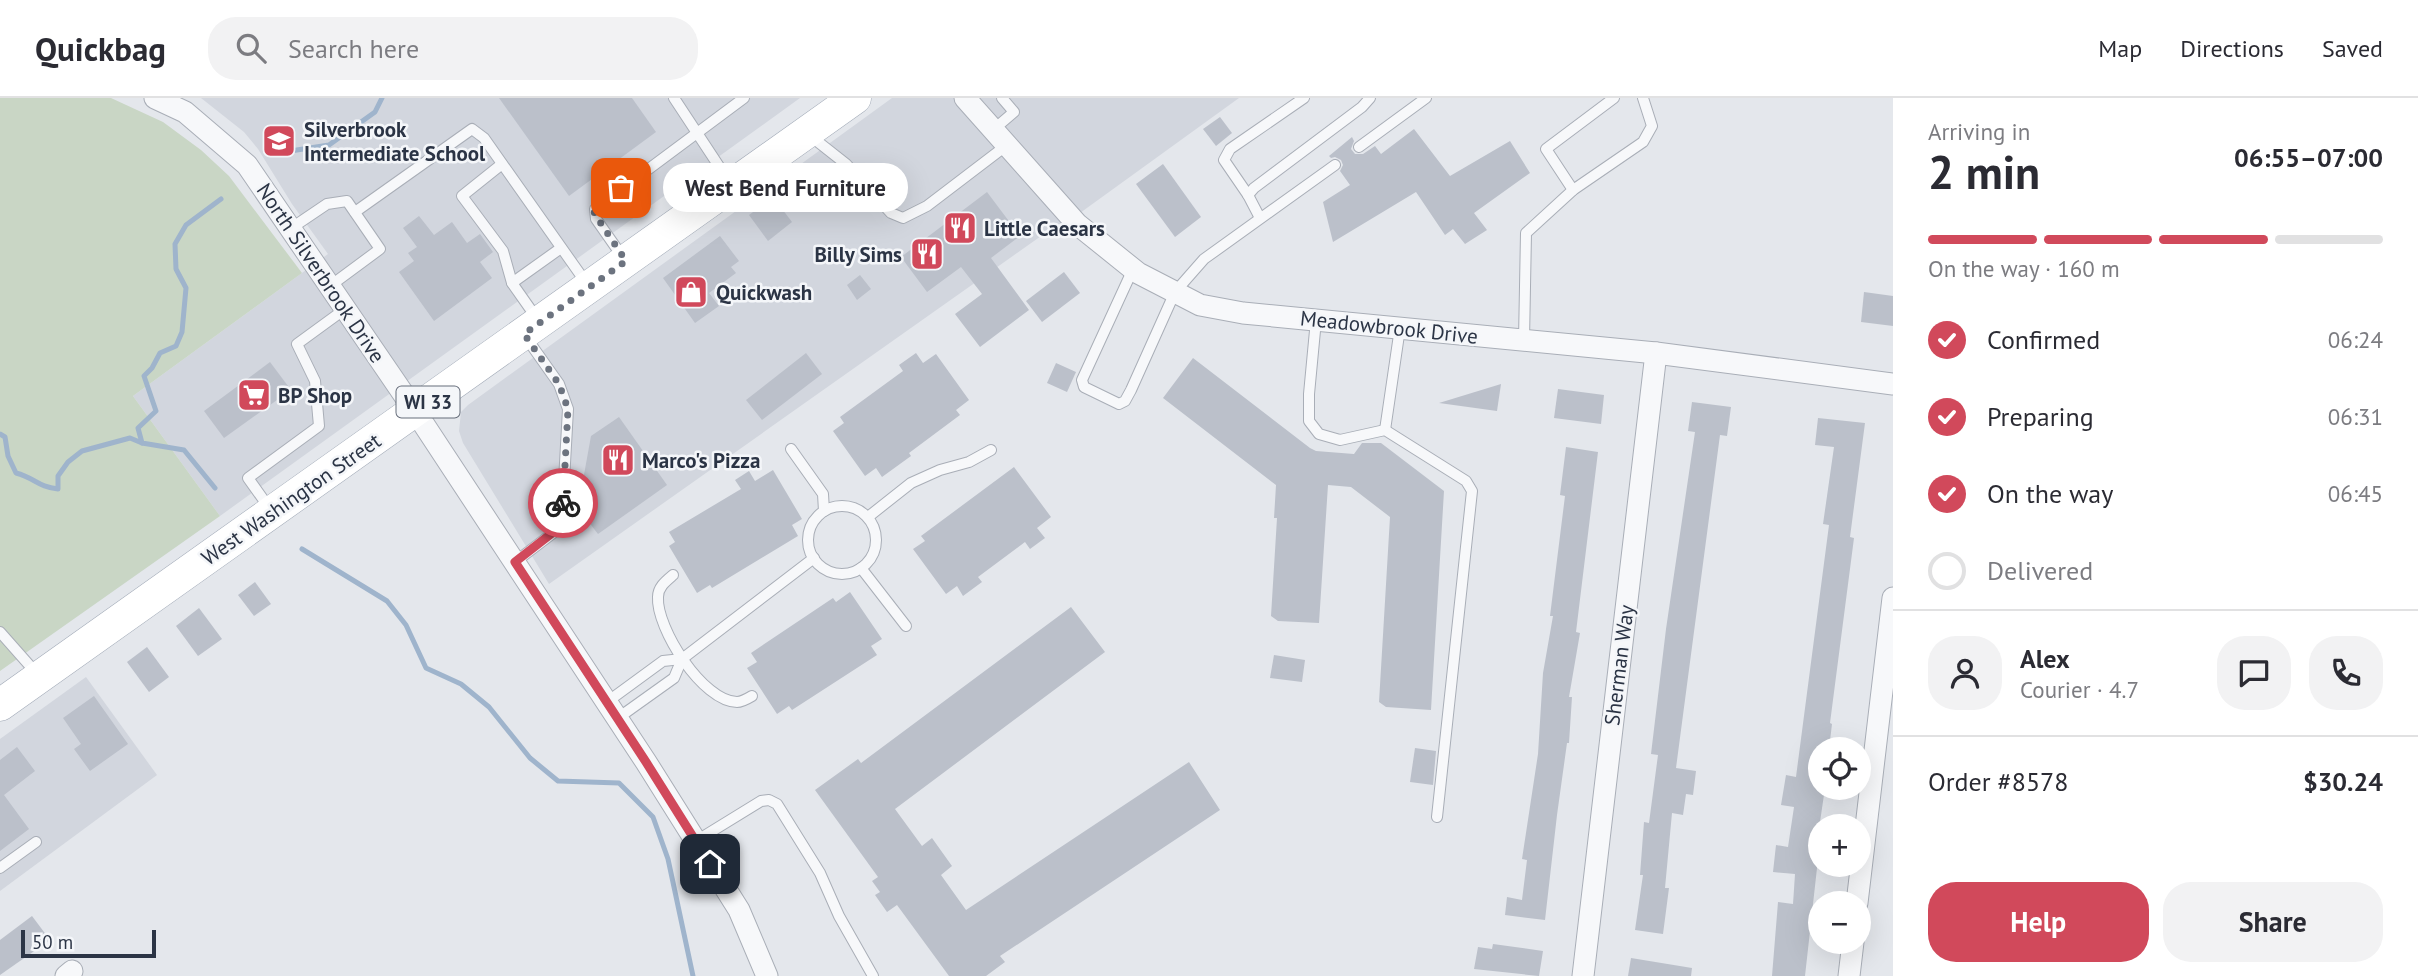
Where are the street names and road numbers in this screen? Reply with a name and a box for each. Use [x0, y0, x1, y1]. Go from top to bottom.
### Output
street label: North Silverbrook Drive [251, 178, 391, 368]
street label: Meadowbrook Drive [1299, 304, 1479, 350]
road number: WI 33 [396, 386, 460, 418]
street label: West Washington Street [196, 427, 386, 571]
street label: Sherman Way [1598, 603, 1640, 727]

